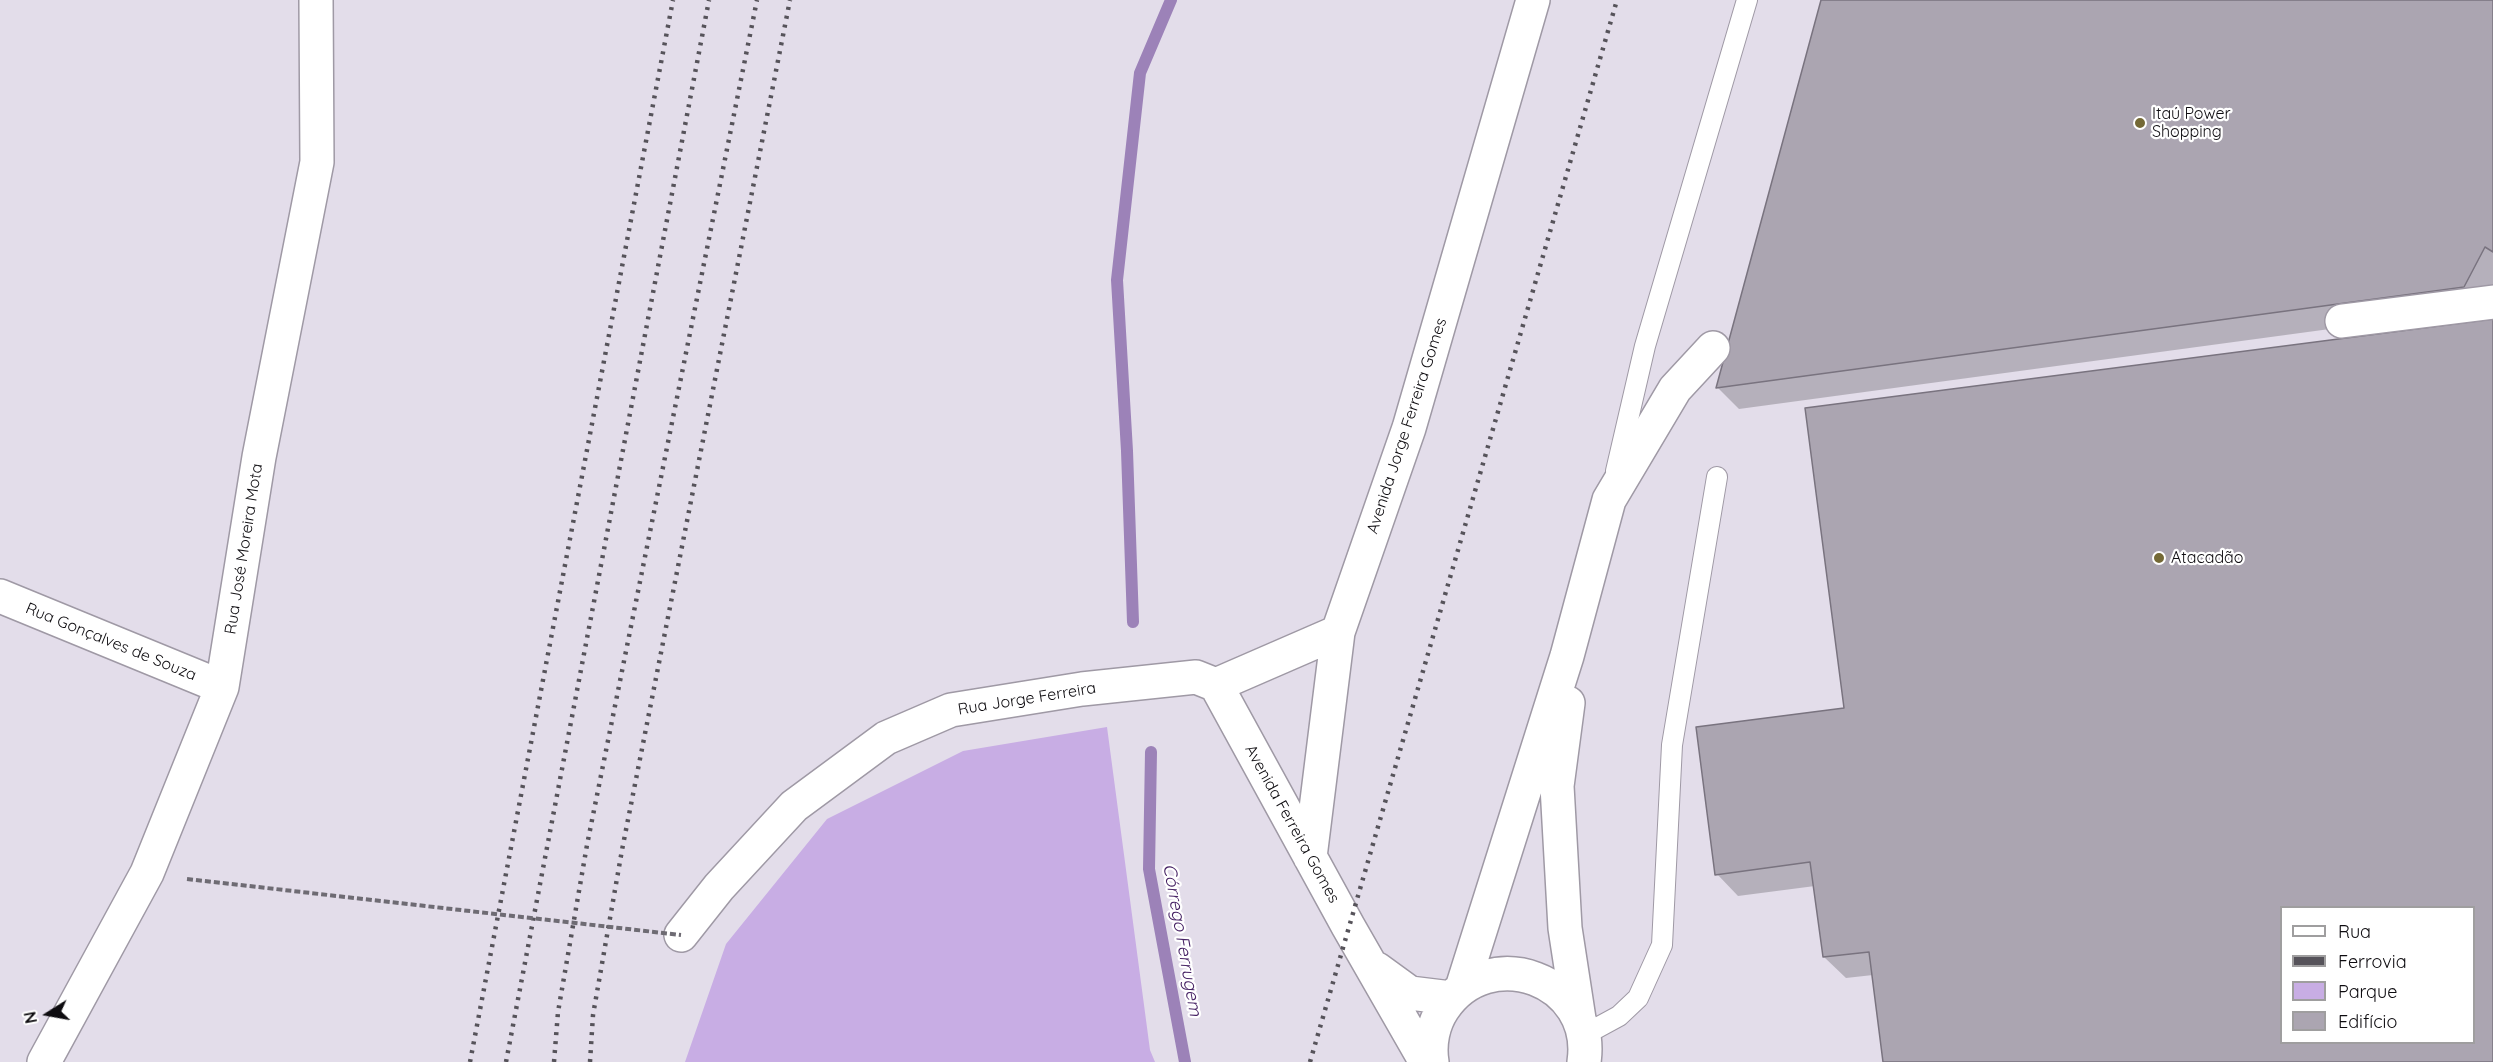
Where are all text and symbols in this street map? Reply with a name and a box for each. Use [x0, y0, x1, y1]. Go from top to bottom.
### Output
place label: Itaú Power Shopping [2152, 104, 2231, 142]
marker: Itaú Power Shopping [2133, 116, 2147, 130]
street label: Avenida Jorge Ferreira Gomes [1363, 316, 1451, 536]
street label: Rua José Moreira Mota [221, 462, 267, 636]
place label: Atacadão [2171, 548, 2243, 568]
marker: Atacadão [2152, 551, 2166, 565]
street label: Rua Gonçalves de Souza [23, 599, 199, 685]
street label: Rua Jorge Ferreira [957, 679, 1097, 719]
street label: Avenida Ferreira Gomes [1240, 742, 1344, 906]
water label: Córrego Ferrugem [1158, 862, 1206, 1018]
legend [2280, 906, 2475, 1044]
text: Rua [2338, 920, 2371, 943]
text: Ferrovia [2338, 950, 2407, 973]
text: Parque [2338, 980, 2397, 1003]
north arrow [18, 984, 78, 1044]
text: N [19, 1010, 41, 1025]
text: Edifício [2338, 1010, 2397, 1033]

